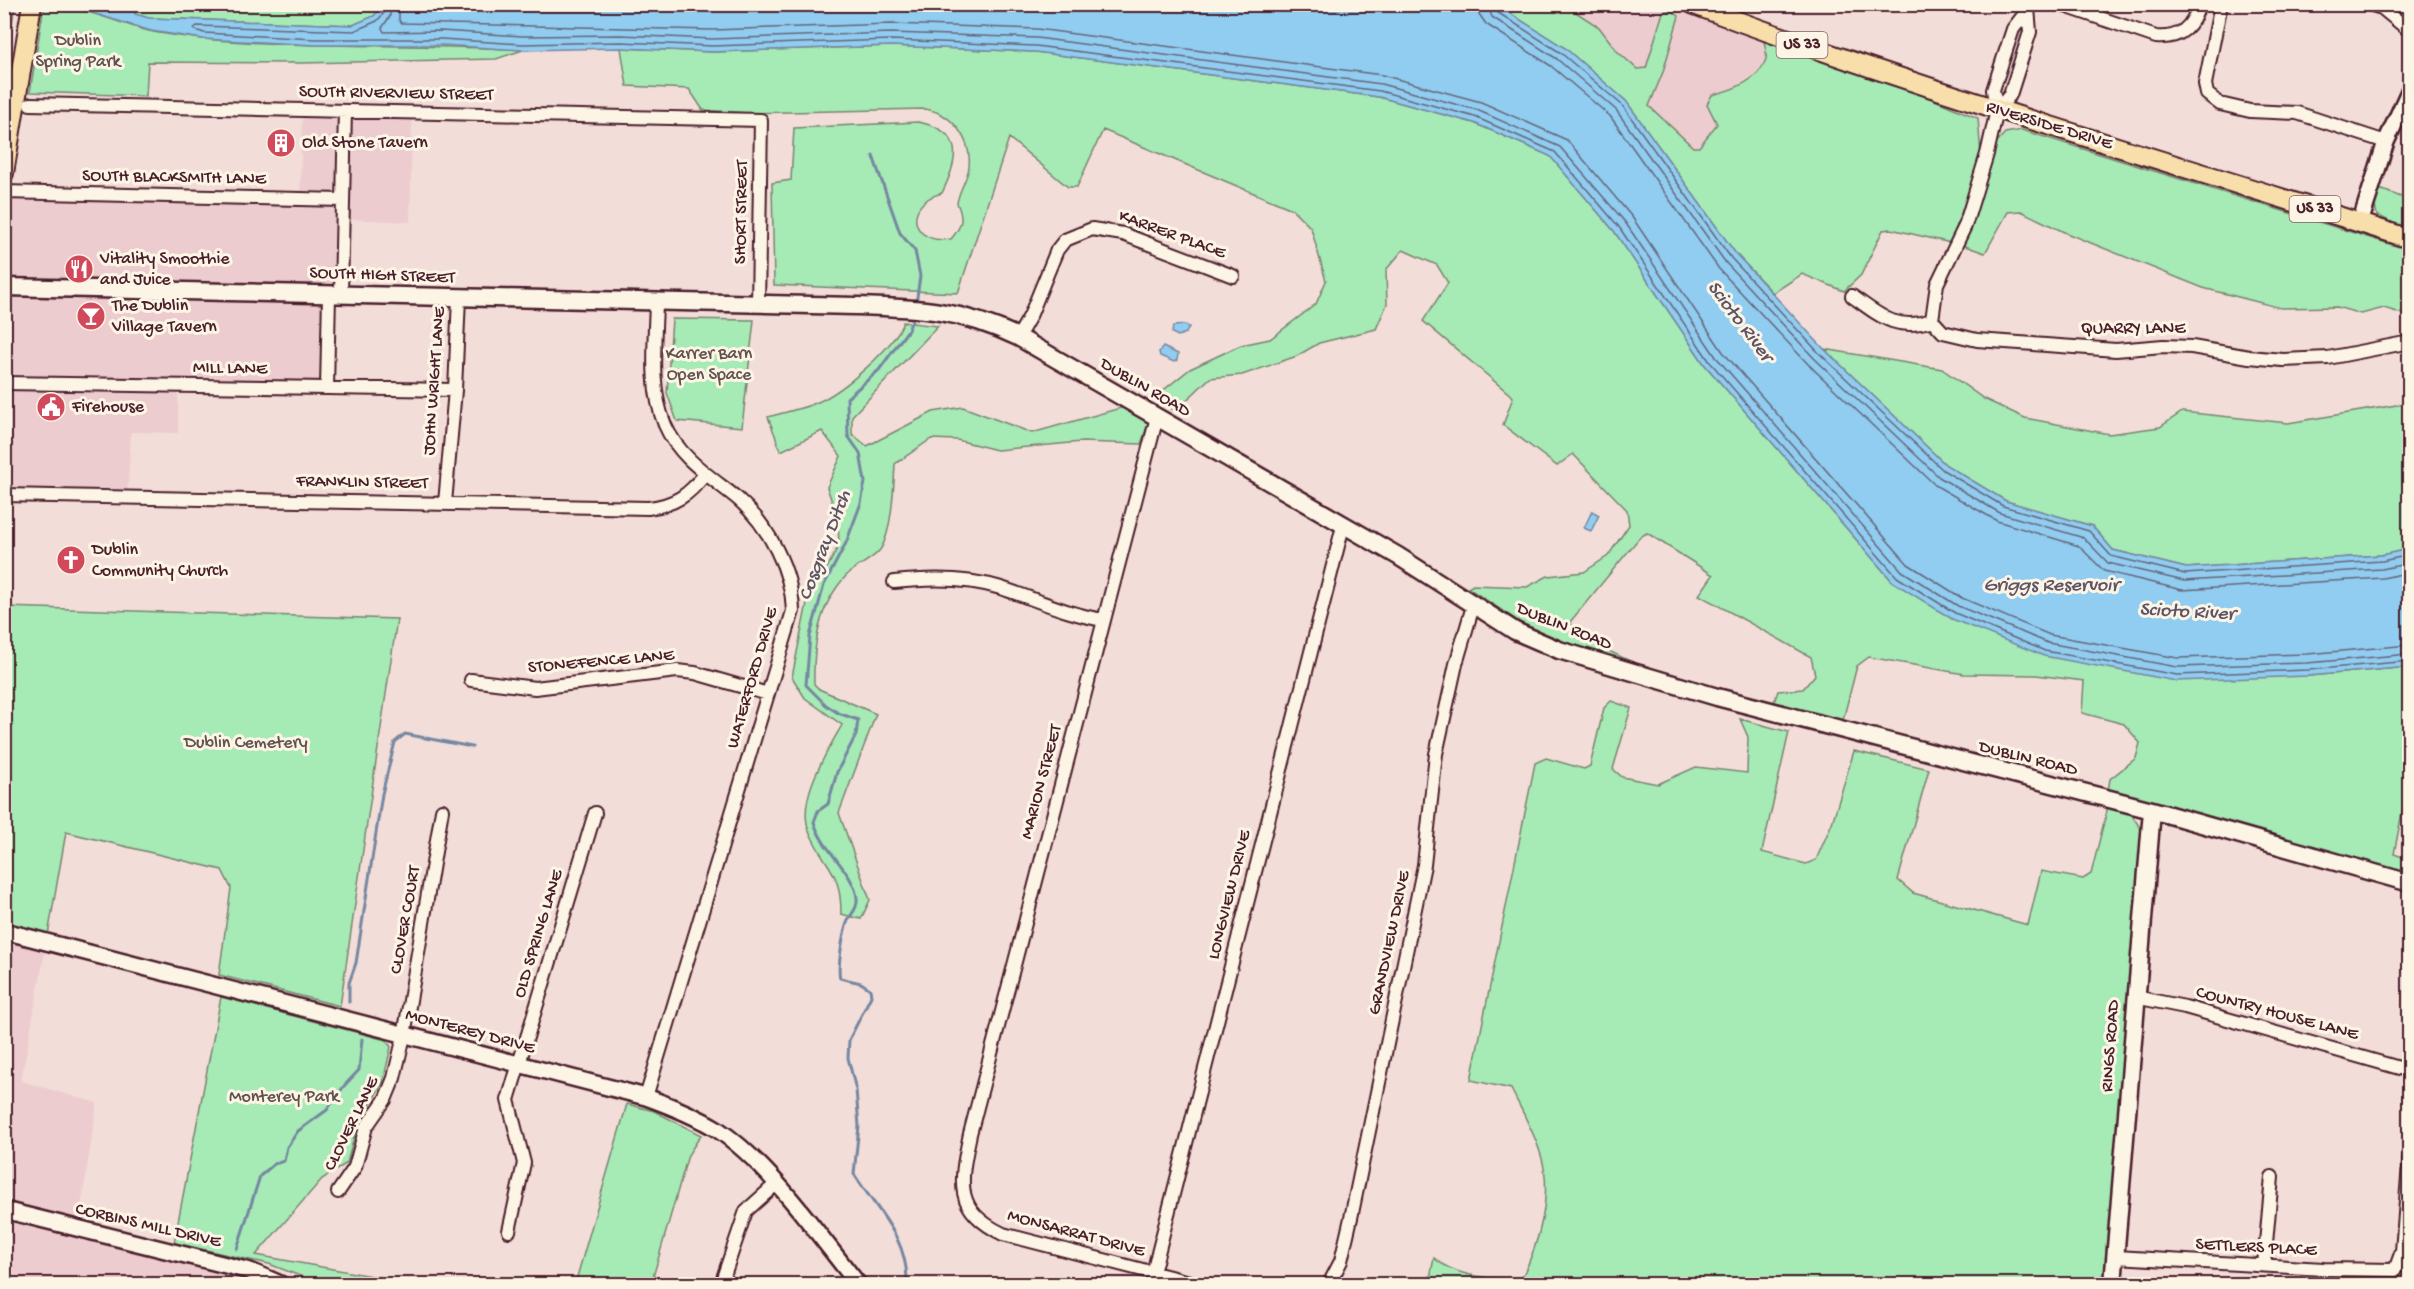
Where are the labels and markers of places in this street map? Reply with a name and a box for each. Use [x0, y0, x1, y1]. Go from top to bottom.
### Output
building icon: Old Stone Tavern [265, 127, 297, 159]
place label: Old Stone Tavern [302, 133, 428, 154]
place label: Vitality Smoothie and Juice [99, 249, 230, 291]
restaurant icon: Vitality Smoothie and Juice [63, 253, 95, 285]
place label: The Dublin Village Tavern [111, 296, 217, 338]
bar icon: The Dublin Village Tavern [75, 300, 107, 332]
public building icon: Firehouse [35, 391, 67, 423]
place label: Firehouse [71, 397, 145, 418]
place label: Dublin Community Church [91, 540, 228, 582]
church icon: Dublin Community Church [55, 544, 87, 576]

